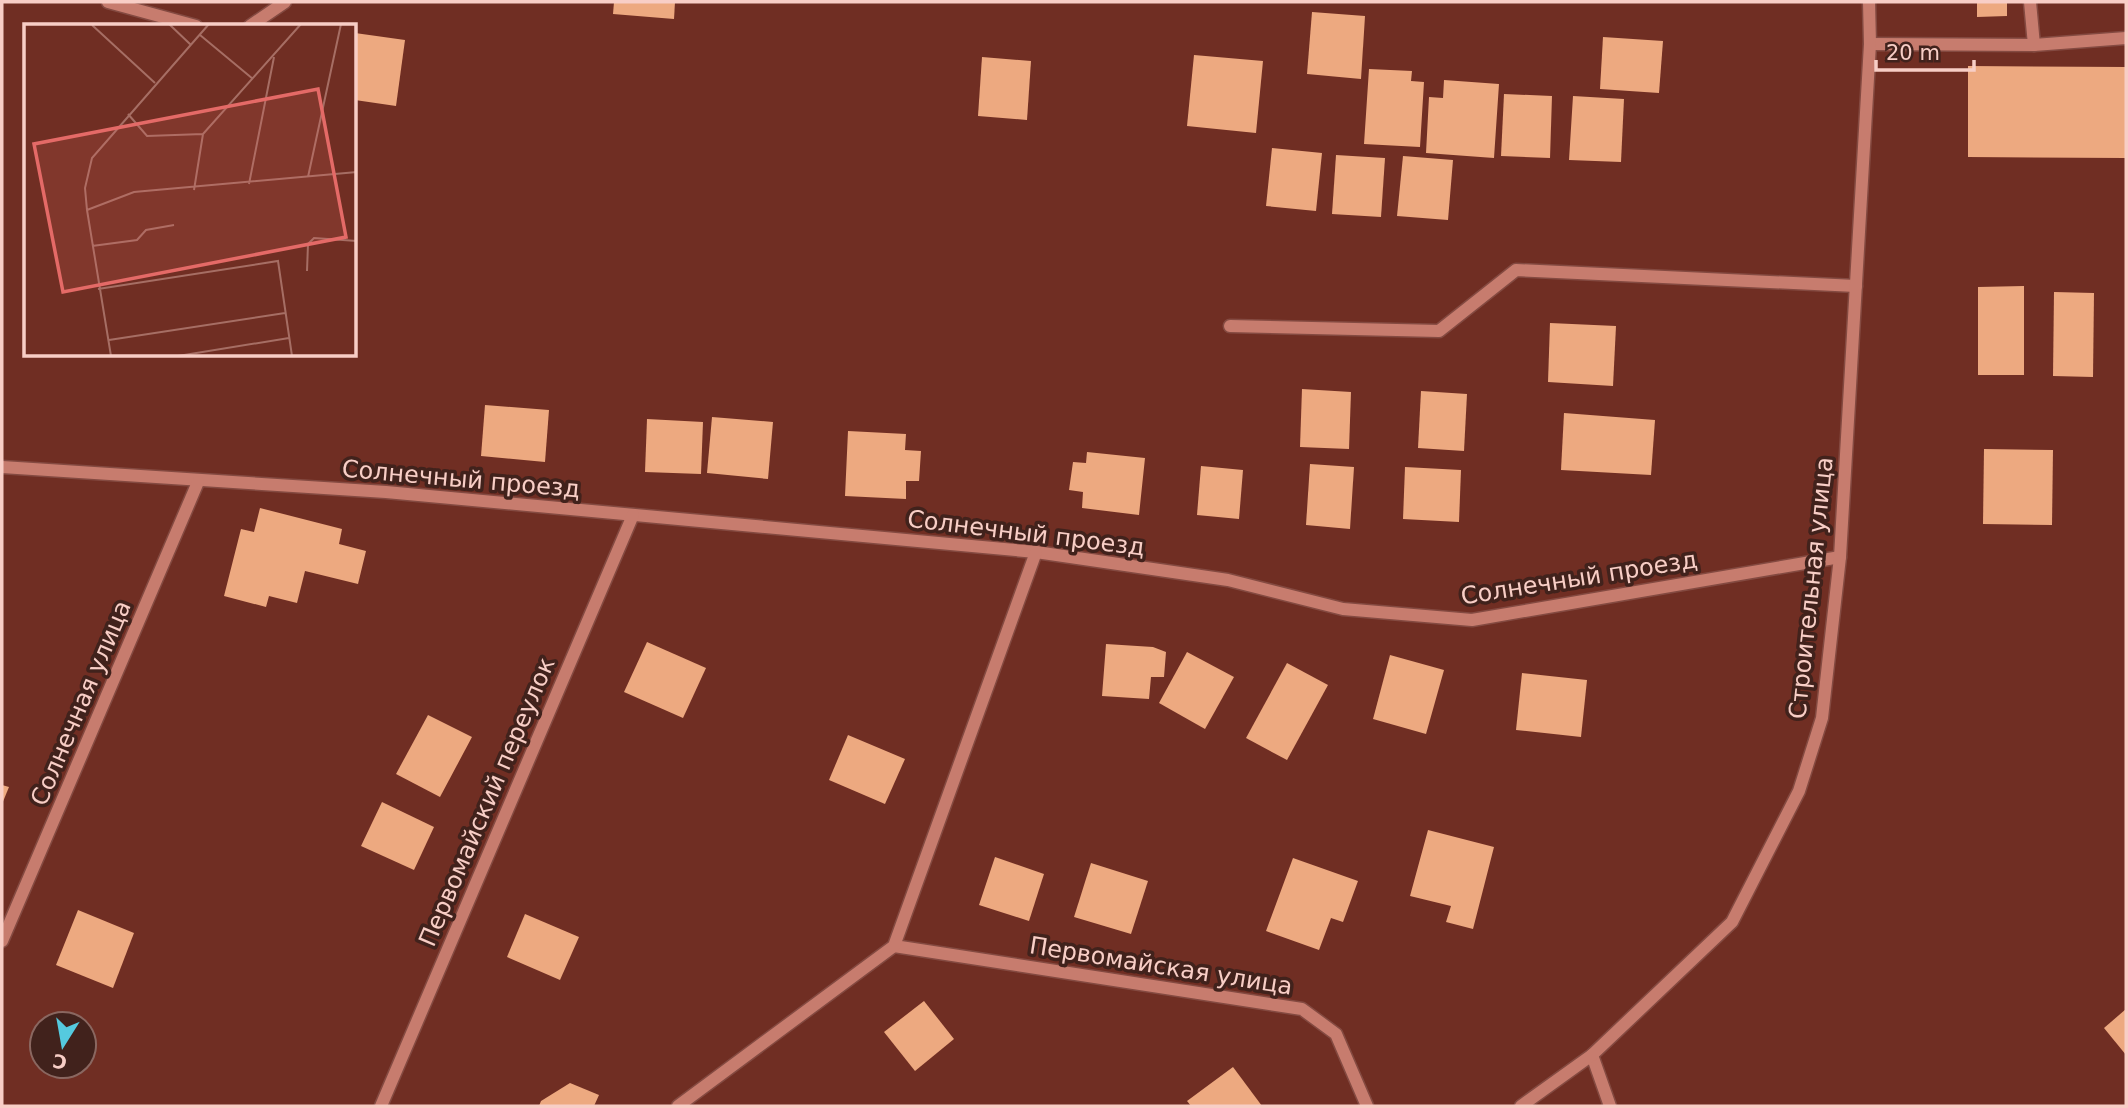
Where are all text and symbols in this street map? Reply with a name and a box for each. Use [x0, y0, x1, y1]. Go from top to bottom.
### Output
inset map [24, 24, 357, 357]
scale bar [1876, 28, 1974, 72]
text: 20 m [1886, 41, 1940, 65]
street label: Солнечный проезд [341, 455, 581, 503]
street label: Строительная улица [1783, 456, 1839, 720]
street label: Солнечный проезд [906, 505, 1146, 561]
street label: Солнечный проезд [1459, 545, 1699, 611]
street label: Солнечная улица [25, 596, 137, 810]
street label: Первомайский переулок [413, 653, 561, 951]
street label: Первомайская улица [1027, 931, 1295, 1001]
north arrow [28, 1010, 98, 1080]
text: С [51, 1050, 69, 1074]

